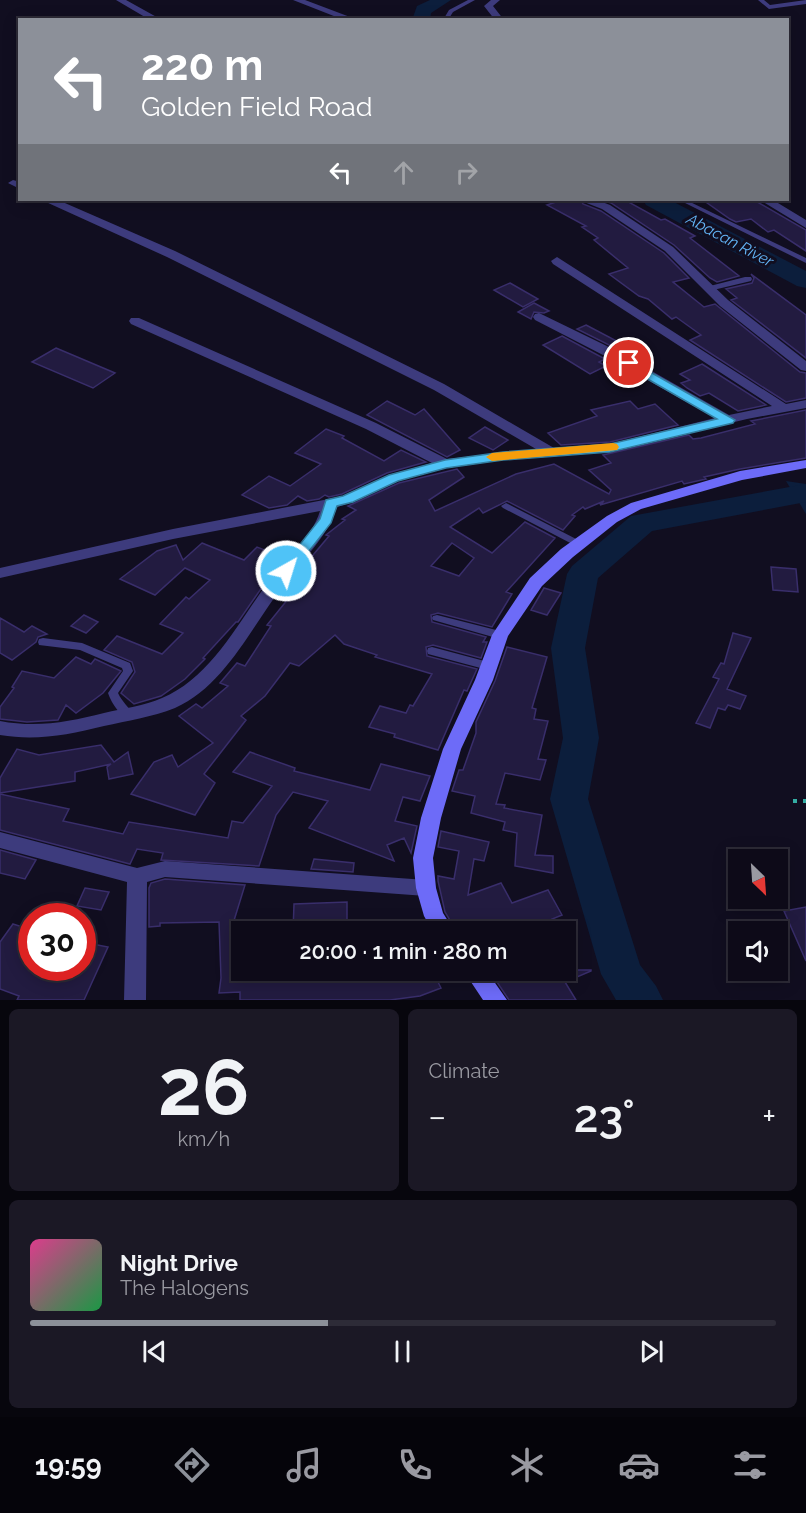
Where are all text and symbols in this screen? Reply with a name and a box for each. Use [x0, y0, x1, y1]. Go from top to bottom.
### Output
text: 220 m [141, 41, 263, 90]
icon: left [42, 42, 120, 120]
text: Golden Field Road [141, 91, 372, 122]
icon: left [324, 156, 357, 189]
icon: ahead [387, 156, 420, 189]
icon: right [450, 156, 483, 189]
water label: Abacan River [683, 209, 777, 271]
pin [603, 337, 654, 388]
icon: arrive [612, 346, 645, 379]
position arrow [254, 539, 318, 603]
north arrow [728, 849, 788, 909]
map controls [728, 849, 788, 981]
speed limit sign: 30 [18, 903, 96, 981]
button: sound [728, 921, 788, 981]
text: 20:00 · 1 min · 280 m [300, 938, 507, 964]
text: 26 [158, 1042, 249, 1133]
text: Climate [429, 1059, 500, 1083]
text: 23° [574, 1090, 635, 1143]
text: − [429, 1097, 446, 1136]
text: + [762, 1097, 776, 1136]
text: km/h [177, 1127, 230, 1151]
text: Night Drive [120, 1250, 238, 1276]
text: The Halogens [120, 1276, 249, 1300]
icon: previous [138, 1335, 171, 1368]
icon: pause [386, 1335, 419, 1368]
icon: next [635, 1335, 668, 1368]
icon: directions [171, 1444, 213, 1486]
icon: music [283, 1444, 325, 1486]
icon: phone [394, 1444, 436, 1486]
icon: climate [506, 1444, 548, 1486]
icon: car [618, 1444, 660, 1486]
icon: filters [729, 1444, 771, 1486]
text: 19:59 [35, 1450, 102, 1481]

